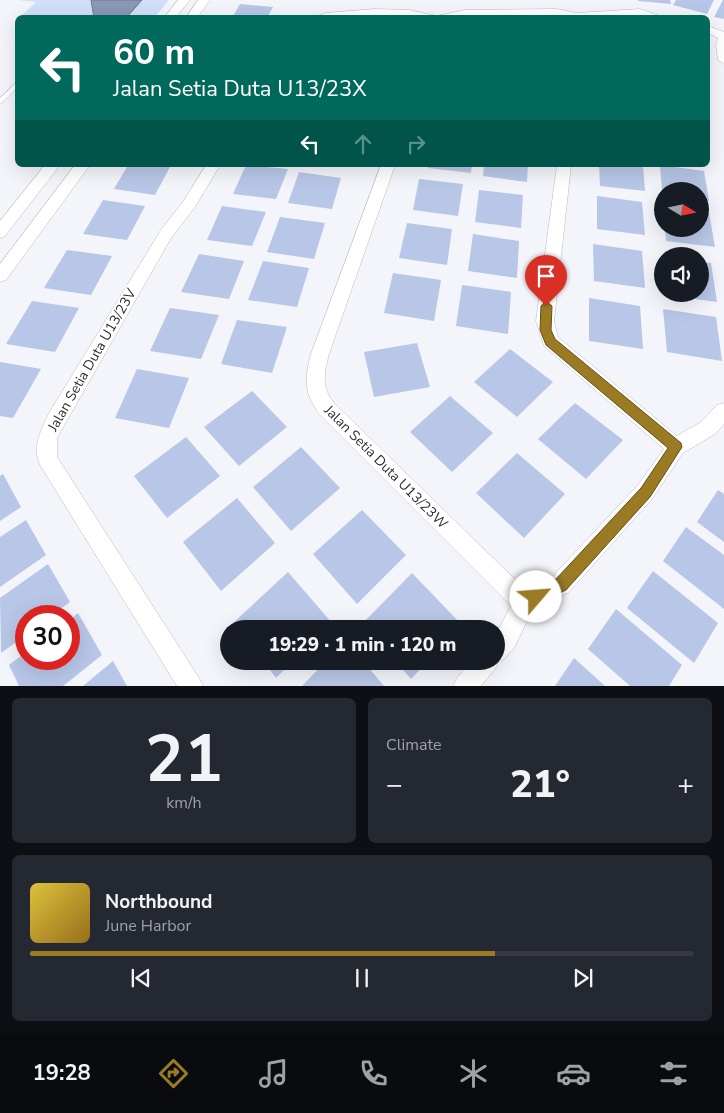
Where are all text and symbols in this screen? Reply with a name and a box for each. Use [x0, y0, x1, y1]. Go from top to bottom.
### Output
text: 60 m [113, 29, 195, 76]
icon: left [30, 35, 95, 100]
text: Jalan Setia Duta U13/23X [113, 74, 366, 104]
icon: left [296, 130, 324, 158]
icon: ahead [349, 130, 377, 158]
icon: right [402, 130, 430, 158]
north arrow [654, 182, 709, 238]
map controls [654, 182, 709, 302]
button: sound [654, 247, 709, 302]
pin [525, 255, 567, 306]
icon: arrive [532, 262, 560, 290]
street label: Jalan Setia Duta U13/23V [43, 285, 141, 436]
street label: Jalan Setia Duta U13/23W [319, 400, 452, 533]
position arrow [509, 570, 561, 622]
speed limit sign: 30 [15, 605, 80, 670]
text: 19:29 · 1 min · 120 m [269, 632, 456, 658]
text: 21 [145, 715, 223, 804]
text: Climate [386, 734, 441, 756]
text: 21° [510, 759, 570, 810]
text: − [386, 766, 403, 804]
text: + [677, 766, 694, 804]
text: km/h [166, 792, 202, 814]
text: Northbound [105, 889, 212, 915]
text: June Harbor [105, 915, 191, 937]
icon: previous [127, 964, 155, 992]
icon: pause [348, 964, 376, 992]
icon: next [569, 964, 597, 992]
icon: directions [156, 1056, 191, 1091]
icon: music [256, 1056, 291, 1091]
icon: phone [356, 1056, 391, 1091]
icon: climate [456, 1056, 491, 1091]
icon: car [556, 1056, 591, 1091]
icon: filters [656, 1056, 691, 1091]
text: 19:28 [33, 1058, 91, 1088]

